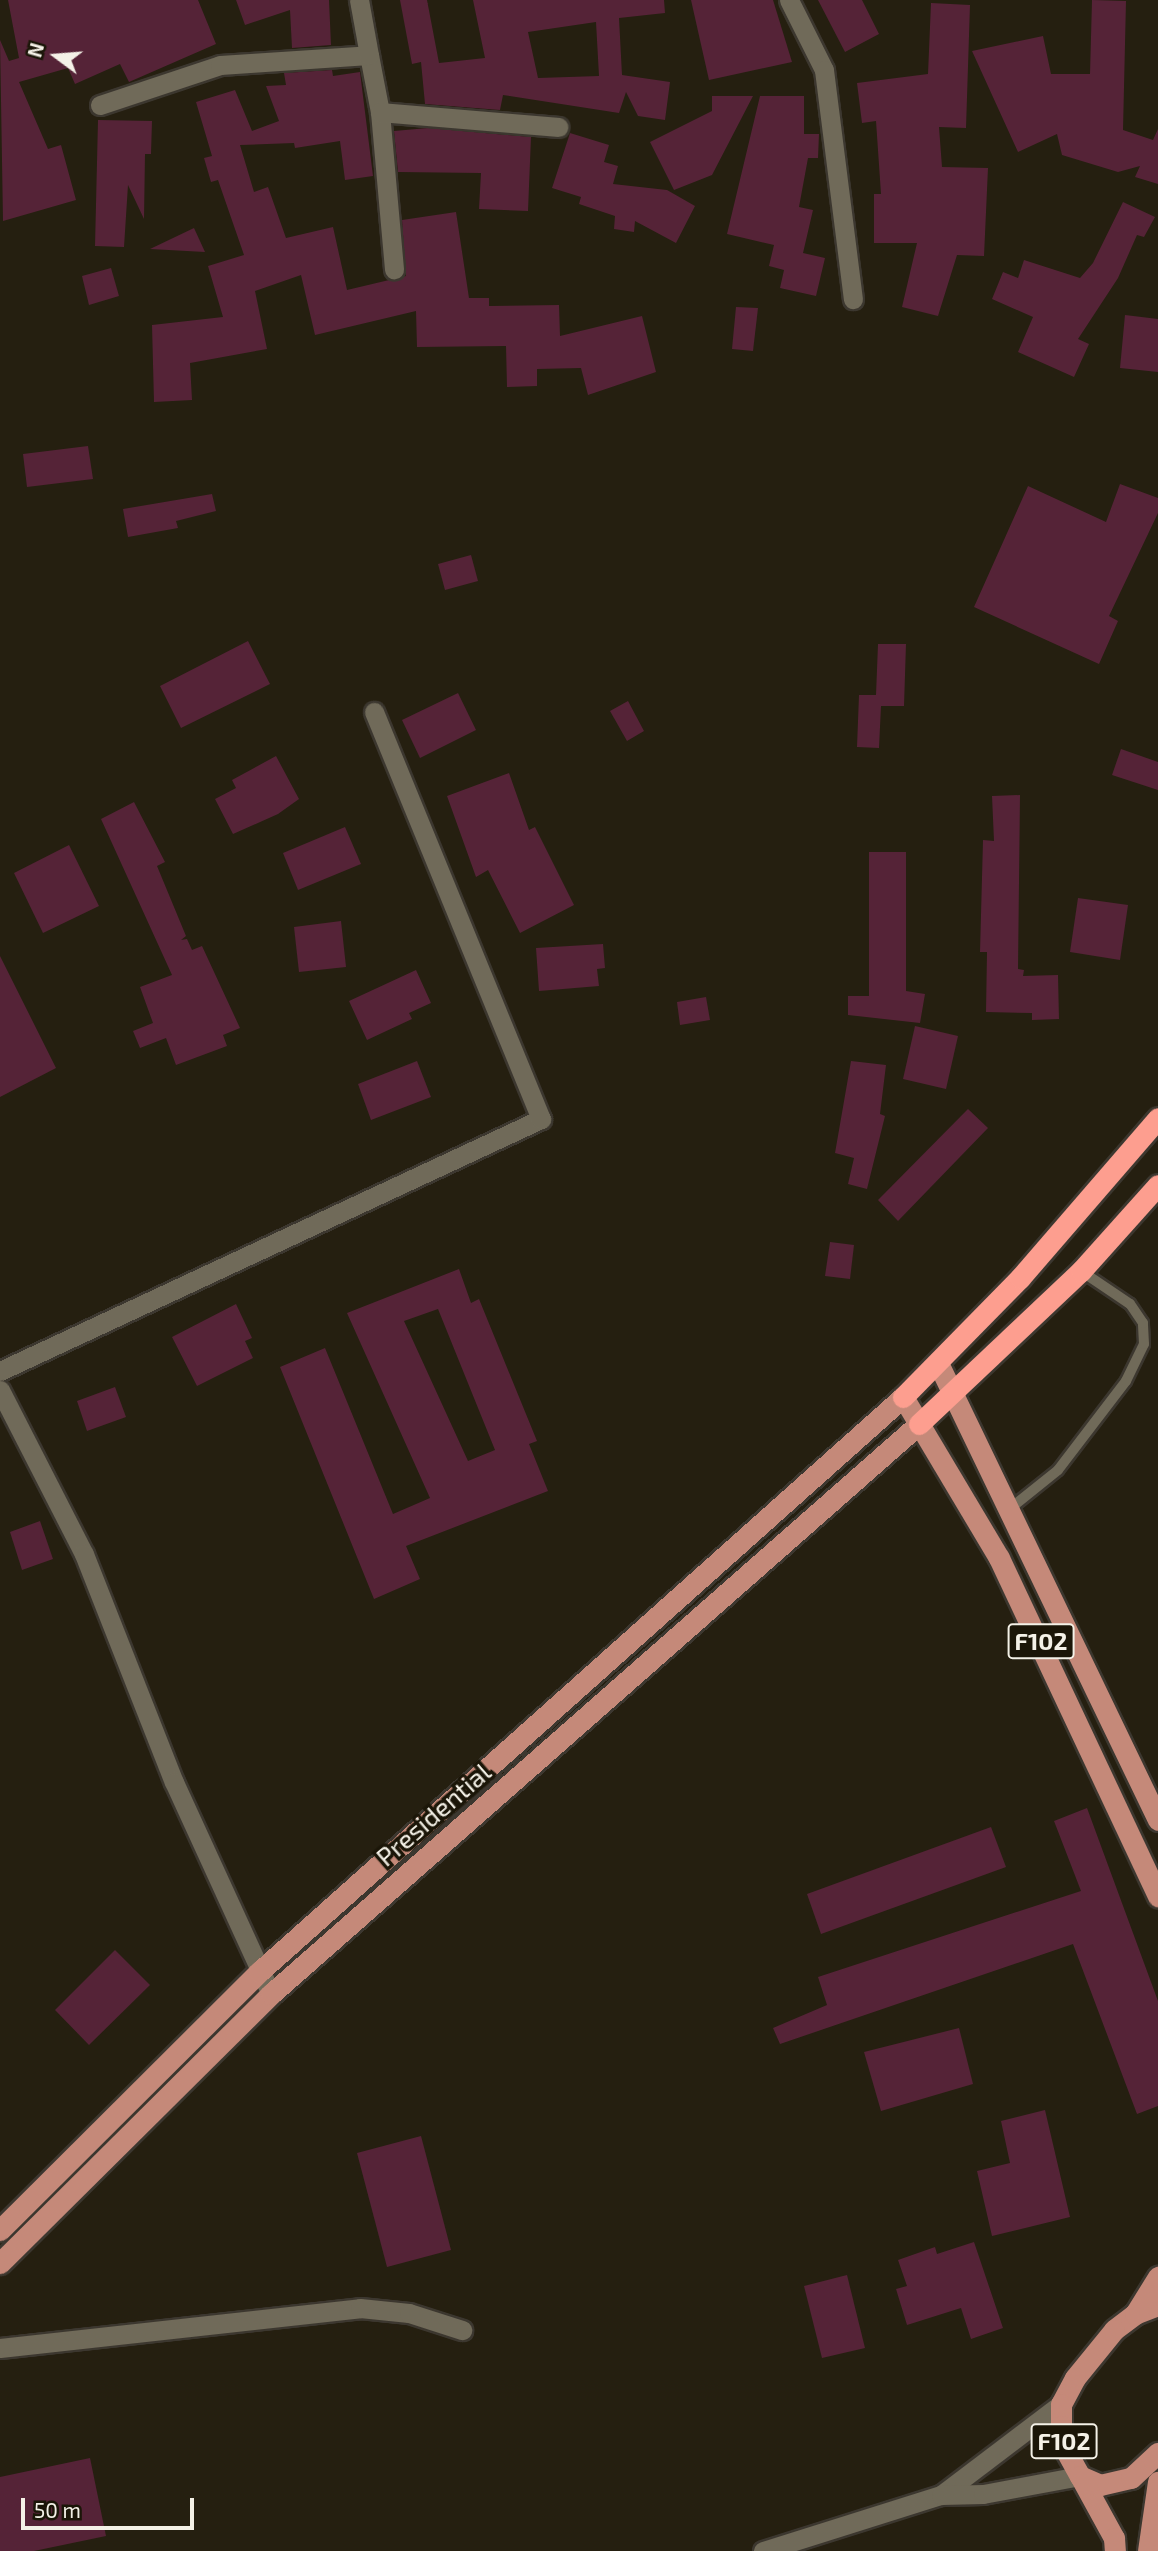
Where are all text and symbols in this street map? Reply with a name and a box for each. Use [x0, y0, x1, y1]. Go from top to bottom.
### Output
north arrow [21, 21, 91, 91]
text: N [22, 40, 48, 60]
road number: F102 [1006, 1620, 1076, 1661]
street label: Presidential [369, 1756, 497, 1872]
road number: F102 [1029, 2420, 1099, 2462]
scale bar [24, 2484, 198, 2528]
text: 50 m [34, 2497, 81, 2522]

